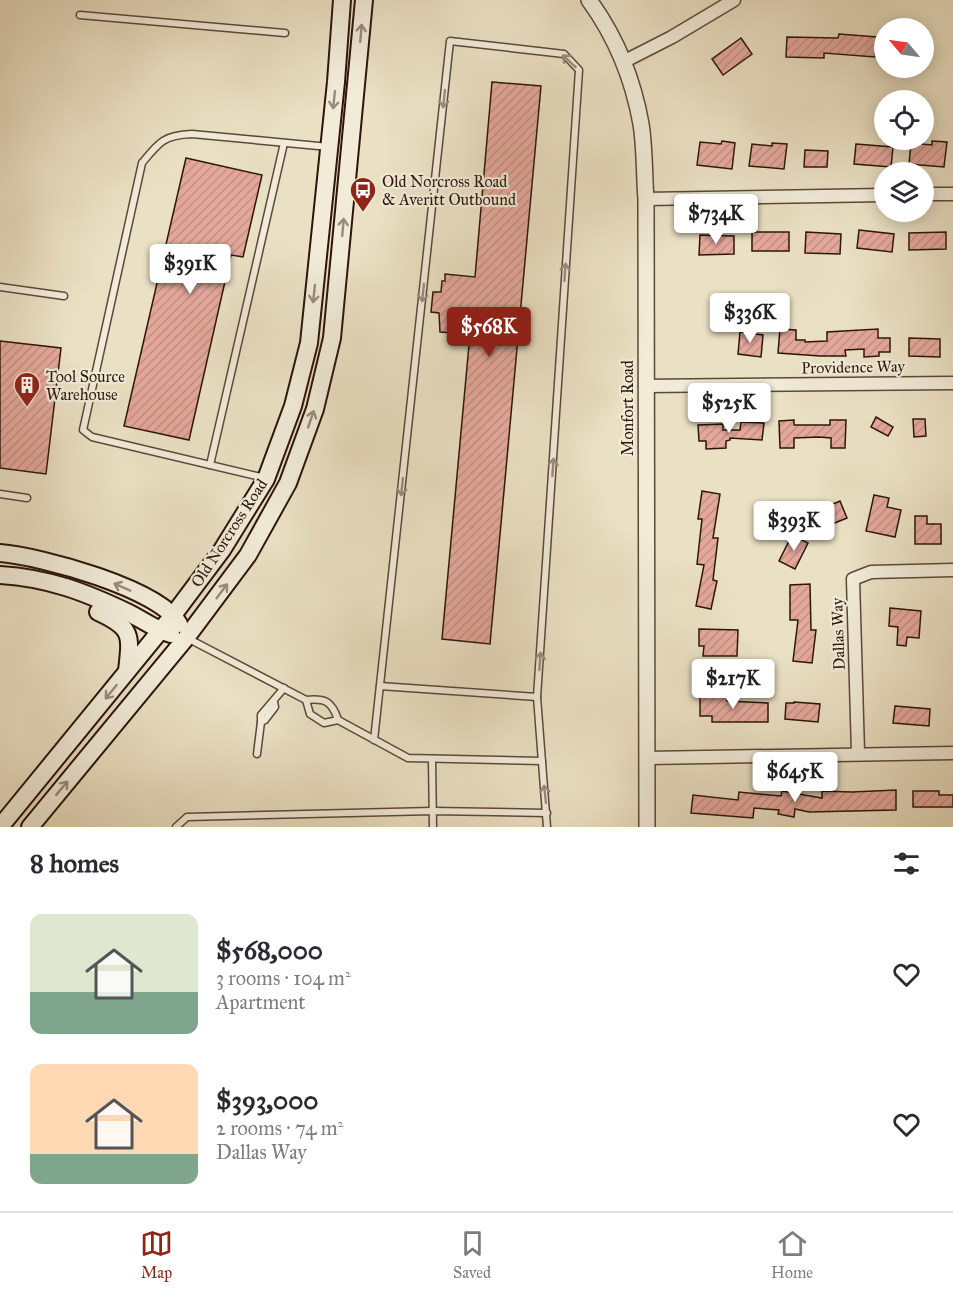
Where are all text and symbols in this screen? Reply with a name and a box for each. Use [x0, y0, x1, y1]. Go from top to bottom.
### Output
north arrow [874, 18, 934, 78]
map controls [874, 18, 934, 222]
one-way arrow [356, 24, 367, 44]
one-way arrow [561, 54, 576, 68]
one-way arrow [438, 89, 449, 109]
one-way arrow [328, 90, 339, 110]
button: locate [874, 90, 934, 150]
button: layers [874, 162, 934, 222]
place label: Old Norcross Road & Averitt Outbound [382, 172, 516, 209]
bus stop icon: Old Norcross Road & Averitt Outbound [348, 175, 378, 213]
pin: $734K [674, 194, 758, 245]
text: $734K [688, 201, 744, 225]
one-way arrow [338, 218, 349, 238]
pin: $391K [148, 244, 232, 295]
text: $391K [164, 251, 216, 275]
one-way arrow [560, 263, 571, 283]
one-way arrow [417, 283, 428, 303]
one-way arrow [308, 284, 319, 304]
pin: $336K [708, 293, 792, 344]
text: $336K [724, 300, 776, 324]
pin: $568K [447, 307, 531, 358]
text: $568K [461, 314, 517, 338]
street label: Providence Way [801, 357, 906, 377]
street label: Monfort Road [618, 360, 637, 456]
place label: Tool Source Warehouse [46, 367, 125, 404]
building icon: Tool Source Warehouse [12, 370, 42, 408]
pin: $525K [687, 383, 771, 434]
text: $525K [702, 390, 756, 414]
one-way arrow [306, 410, 317, 429]
one-way arrow [547, 457, 558, 477]
street label: Old Norcross Road [187, 475, 271, 591]
one-way arrow [396, 477, 407, 496]
pin: $393K [752, 501, 836, 552]
text: $393K [768, 508, 820, 532]
one-way arrow [114, 581, 132, 592]
one-way arrow [215, 583, 228, 599]
street label: Dallas Way [827, 597, 849, 671]
one-way arrow [534, 652, 545, 672]
pin: $217K [691, 659, 775, 710]
text: $217K [706, 666, 760, 690]
one-way arrow [104, 684, 117, 700]
pin: $645K [753, 752, 837, 803]
text: $645K [767, 759, 823, 783]
one-way arrow [56, 780, 69, 796]
one-way arrow [539, 785, 550, 805]
text: 8 homes [30, 847, 119, 879]
icon: filters [890, 847, 923, 880]
text: $568,000 [216, 934, 323, 966]
icon: home [78, 938, 150, 1010]
icon: heart [890, 958, 923, 991]
text: 3 rooms · 104 m² [216, 966, 351, 990]
text: Apartment [216, 990, 305, 1014]
text: $393,000 [216, 1084, 318, 1116]
icon: home [78, 1088, 150, 1160]
icon: heart [890, 1108, 923, 1141]
text: 2 rooms · 74 m² [216, 1116, 343, 1140]
text: Dallas Way [216, 1140, 307, 1164]
tab: Map [140, 1227, 173, 1282]
tab: Saved [453, 1227, 491, 1282]
tab: Home [771, 1227, 813, 1282]

